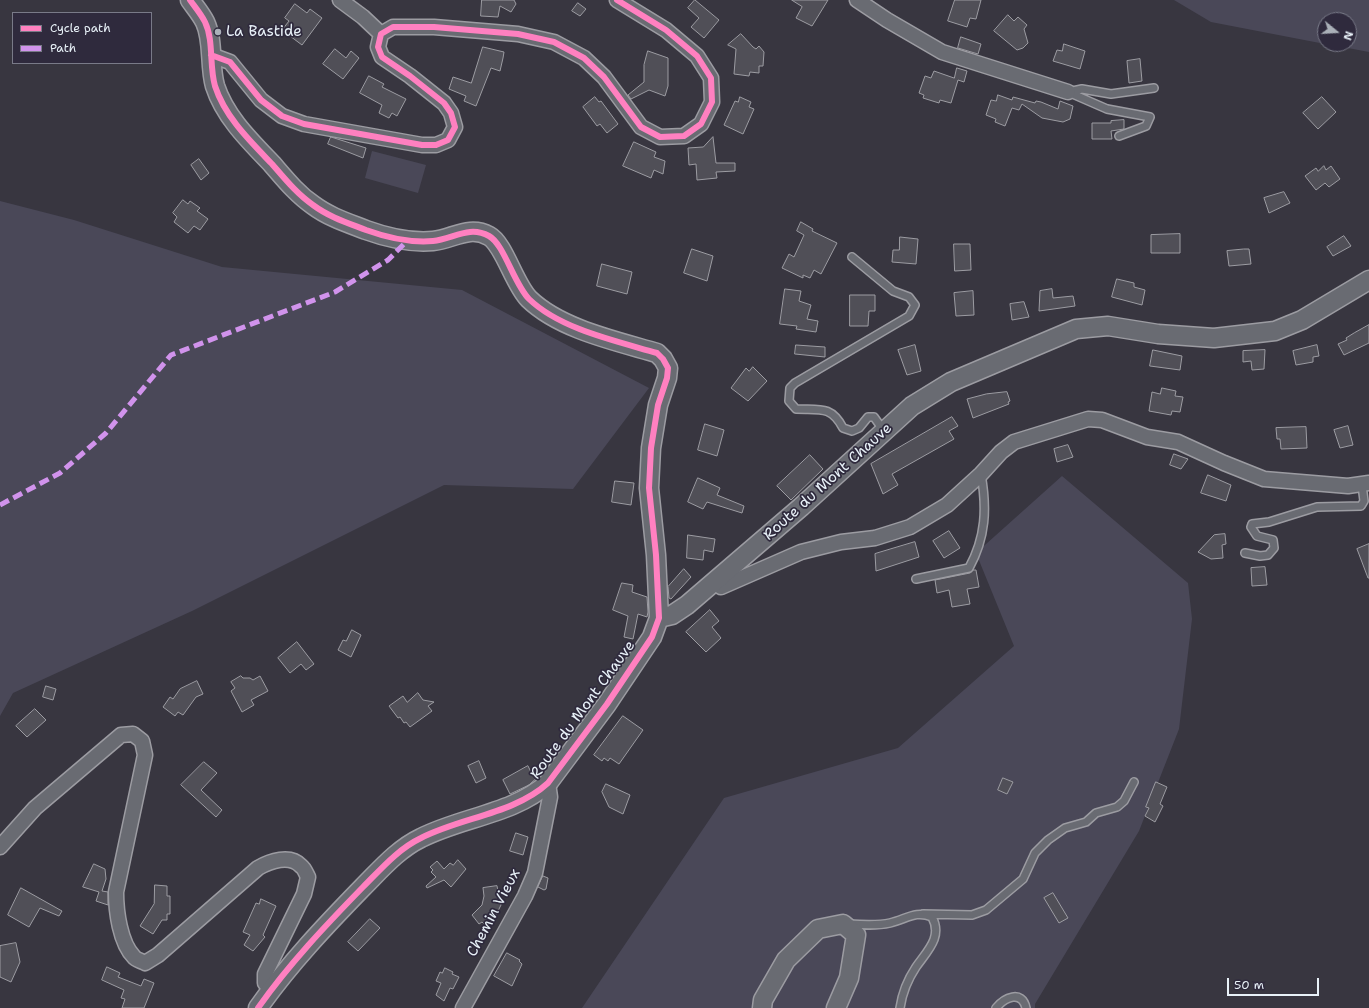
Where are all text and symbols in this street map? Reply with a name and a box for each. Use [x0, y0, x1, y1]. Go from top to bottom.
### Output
legend [12, 12, 152, 64]
north arrow [1317, 12, 1357, 52]
text: Cycle path [50, 20, 111, 36]
place label: La Bastide [226, 23, 302, 41]
marker: La Bastide [213, 27, 223, 37]
text: N [1339, 29, 1356, 42]
text: Path [50, 40, 76, 56]
street label: Route du Mont Chauve [760, 420, 896, 544]
street label: Route du Mont Chauve [527, 637, 639, 783]
street label: Chemin Vieux [463, 866, 525, 960]
scale bar [1229, 970, 1321, 996]
text: 50 m [1234, 977, 1264, 993]

